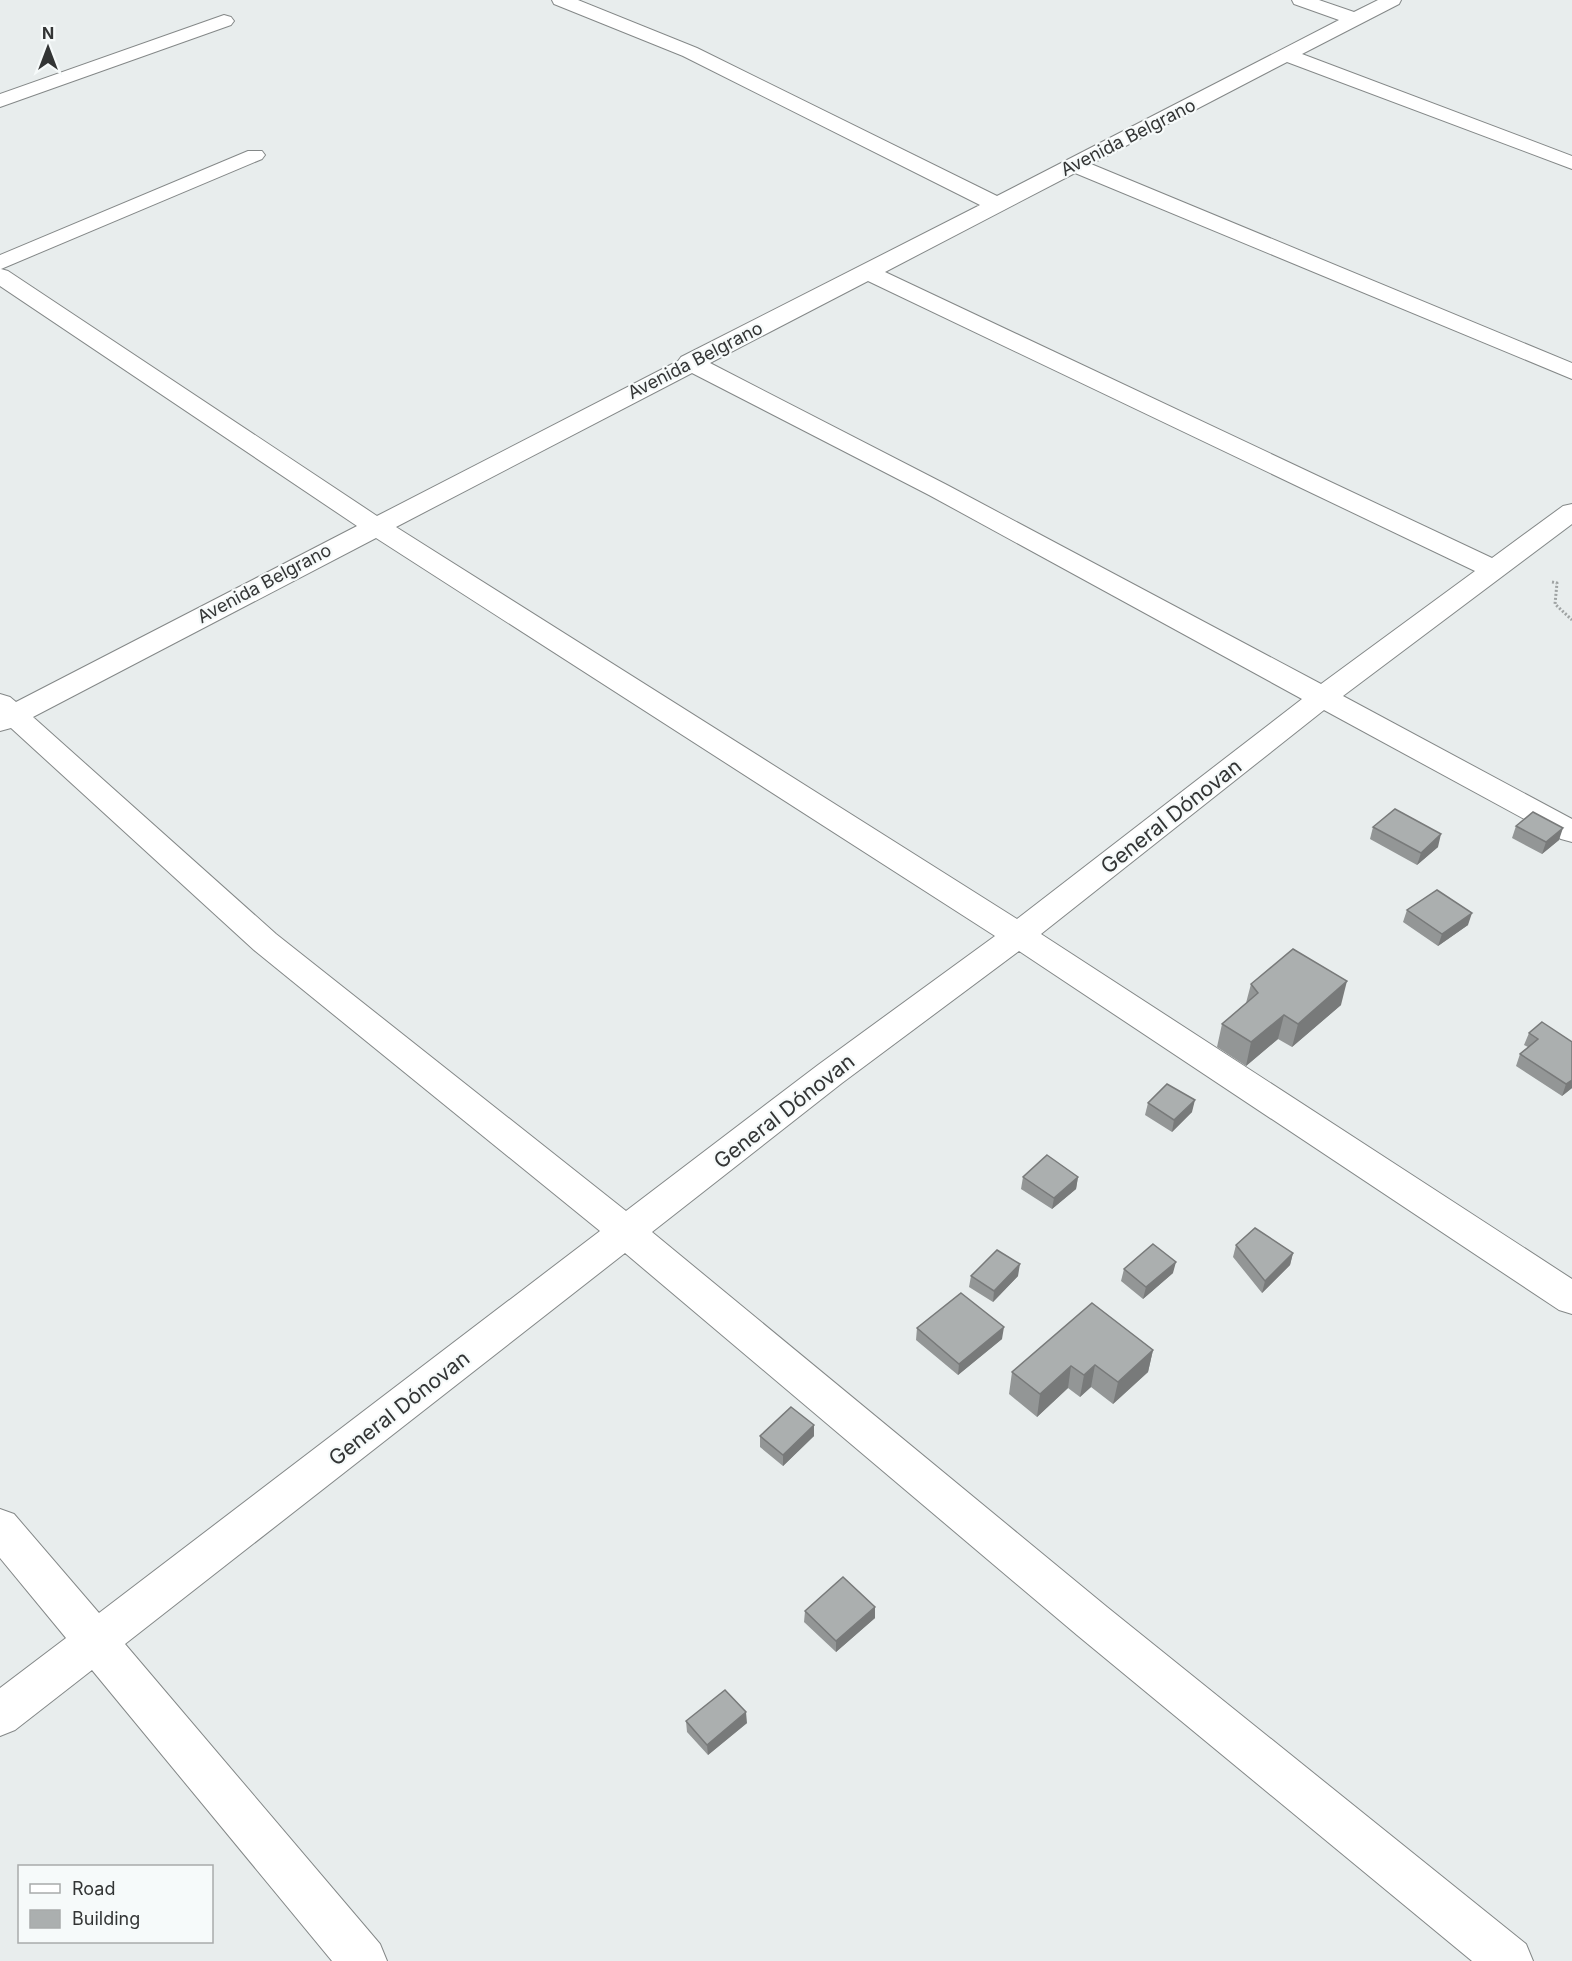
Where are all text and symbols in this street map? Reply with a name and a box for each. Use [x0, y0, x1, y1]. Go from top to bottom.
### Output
north arrow [18, 18, 78, 78]
text: N [42, 23, 54, 43]
street label: Avenida Belgrano [1057, 94, 1199, 180]
street label: Avenida Belgrano [624, 317, 766, 403]
street label: Avenida Belgrano [193, 539, 335, 627]
street label: General Dónovan [1096, 753, 1246, 879]
street label: General Dónovan [709, 1048, 859, 1174]
street label: General Dónovan [324, 1345, 474, 1471]
legend [18, 1865, 213, 1943]
text: Road [72, 1878, 115, 1899]
text: Building [72, 1908, 140, 1929]

